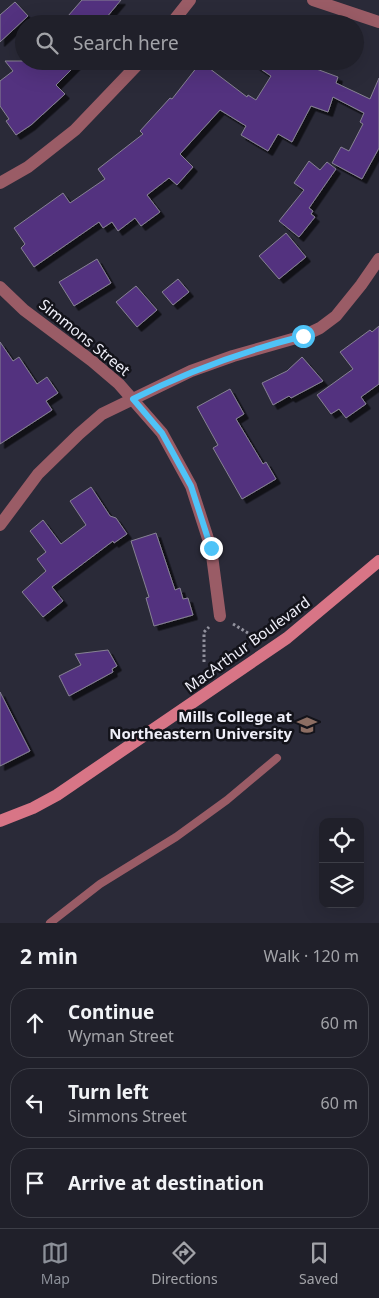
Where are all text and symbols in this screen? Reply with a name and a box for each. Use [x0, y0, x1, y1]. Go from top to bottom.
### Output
search box [15, 15, 364, 70]
icon: search [33, 29, 61, 57]
text: Search here [73, 30, 179, 56]
street label: Simmons Street [35, 294, 135, 380]
route start [292, 325, 315, 348]
route end [200, 537, 223, 560]
street label: MacArthur Boulevard [180, 592, 314, 696]
place label: Mills College at Northeastern University [109, 706, 292, 743]
school or university icon: Mills College at Northeastern University [296, 714, 318, 736]
map controls [319, 818, 364, 908]
button: locate [319, 818, 364, 863]
button: layers [319, 863, 364, 908]
text: 2 min [20, 942, 78, 970]
text: Walk · 120 m [264, 945, 359, 967]
text: Continue [68, 999, 154, 1025]
icon: ahead [21, 1009, 49, 1037]
text: 60 m [321, 1012, 358, 1034]
text: Wyman Street [68, 1025, 174, 1047]
text: Turn left [68, 1079, 149, 1105]
icon: left [21, 1089, 49, 1117]
text: 60 m [321, 1092, 358, 1114]
text: Simmons Street [68, 1105, 187, 1127]
icon: arrive [21, 1169, 49, 1197]
text: Arrive at destination [68, 1170, 264, 1196]
tab: Map [41, 1239, 70, 1288]
tab: Directions [151, 1239, 218, 1288]
tab: Saved [299, 1239, 338, 1288]

